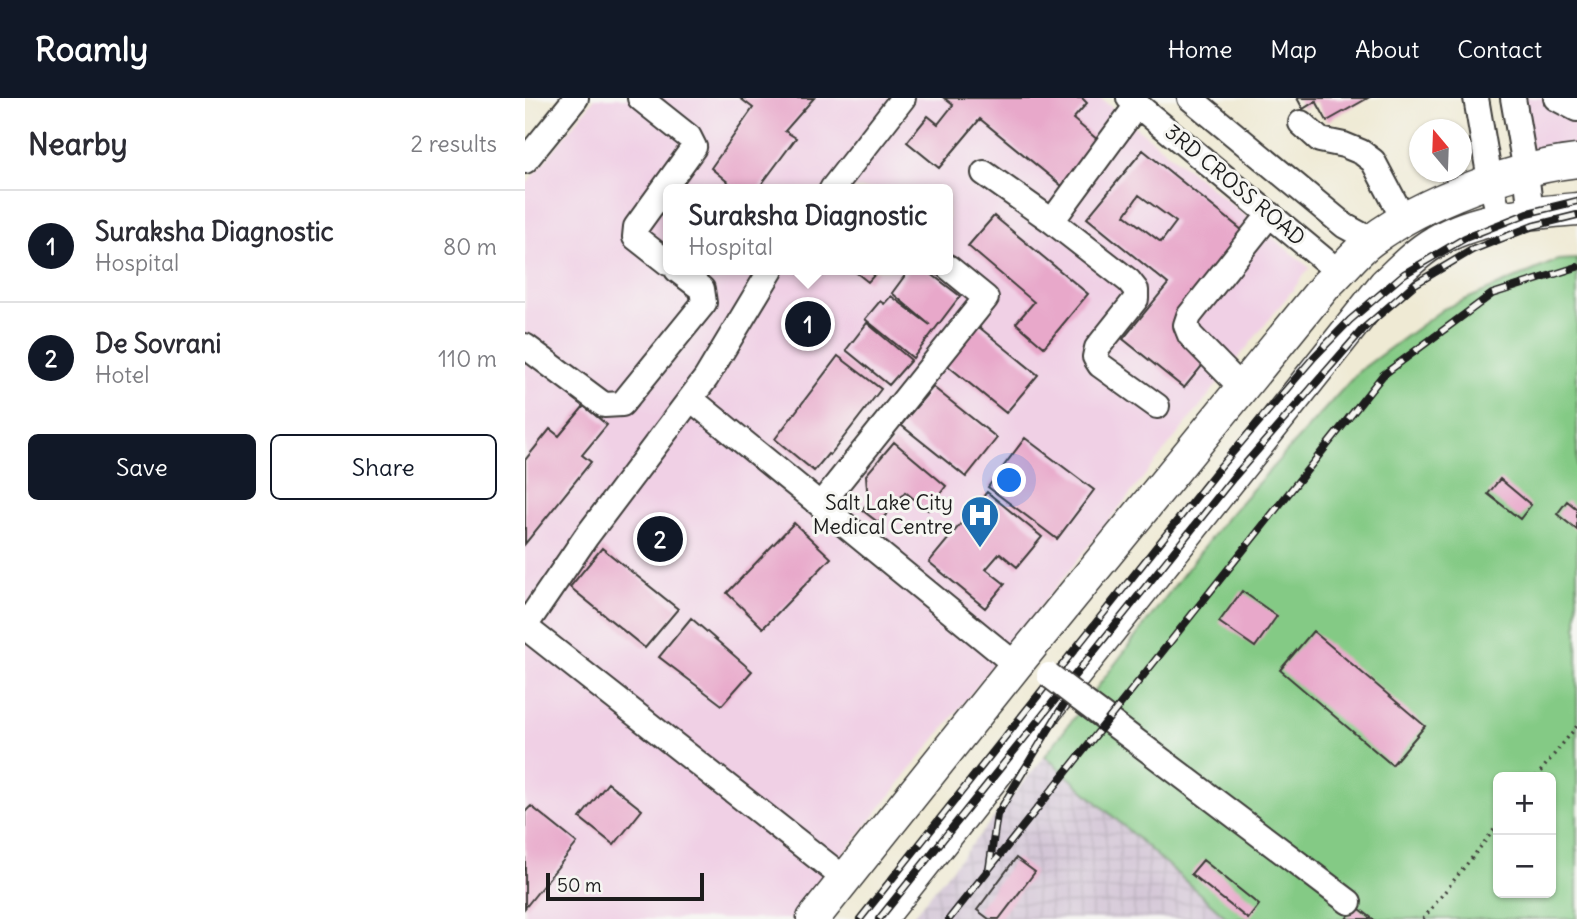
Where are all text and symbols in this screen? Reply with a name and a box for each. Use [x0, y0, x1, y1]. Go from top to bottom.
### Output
text: Roamly [35, 28, 148, 70]
text: Home [1168, 34, 1232, 64]
text: Map [1270, 34, 1317, 64]
text: About [1355, 34, 1419, 64]
text: Contact [1457, 34, 1542, 64]
street label: 3RD CROSS ROAD [1160, 118, 1311, 251]
north arrow [1409, 119, 1472, 182]
text: Nearby [28, 125, 128, 163]
text: 2 results [411, 129, 497, 158]
popup [663, 184, 953, 275]
text: Suraksha Diagnostic [689, 199, 927, 232]
text: Suraksha Diagnostic [95, 215, 334, 248]
text: 1 [46, 232, 56, 261]
text: 80 m [443, 232, 497, 261]
text: Hospital [689, 232, 773, 261]
text: Hospital [95, 248, 179, 277]
pin: 1 [785, 298, 831, 350]
text: De Sovrani [95, 327, 221, 360]
text: 2 [45, 344, 57, 373]
text: 110 m [438, 344, 497, 373]
text: Hotel [95, 360, 149, 389]
button: Save [28, 434, 256, 500]
button: Share [270, 434, 497, 500]
your location [992, 463, 1026, 497]
place label: Salt Lake City Medical Centre [813, 489, 953, 540]
hospital icon: Salt Lake City Medical Centre [959, 494, 1001, 549]
pin: 2 [637, 513, 683, 565]
map controls [1493, 772, 1556, 898]
button: + [1493, 772, 1556, 835]
button: − [1493, 835, 1556, 898]
scale bar [546, 870, 703, 902]
text: 50 m [557, 873, 602, 897]

